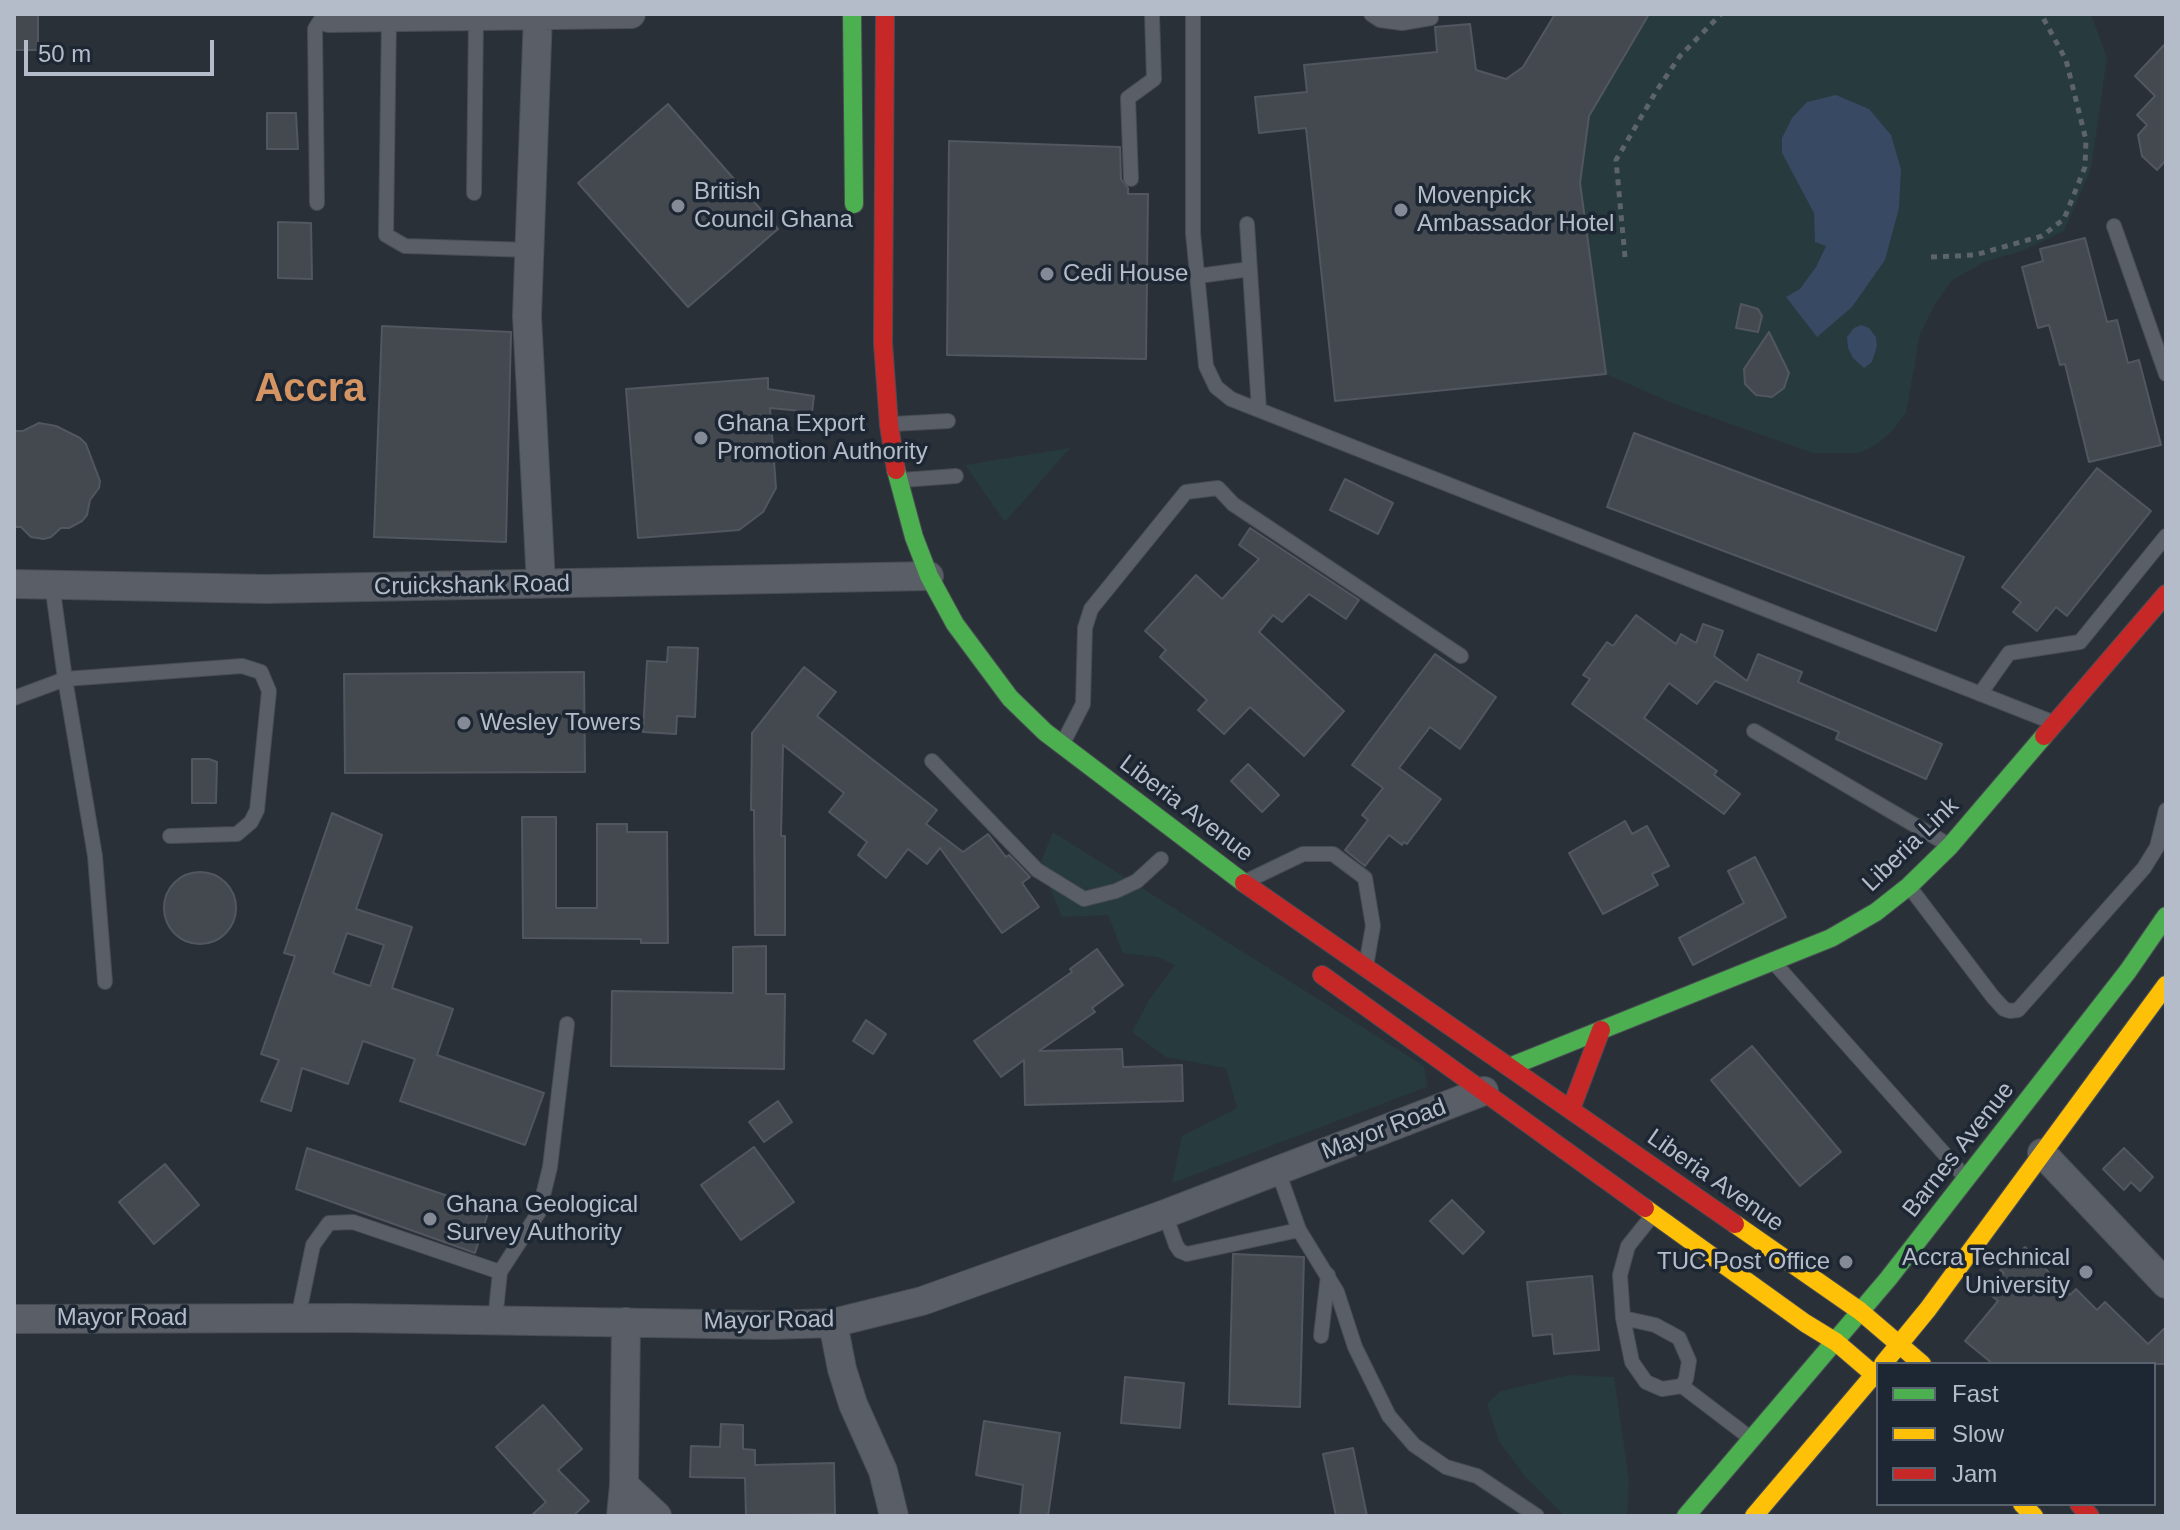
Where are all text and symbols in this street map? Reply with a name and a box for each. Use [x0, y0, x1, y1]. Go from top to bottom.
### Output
scale bar [28, 24, 218, 74]
text: 50 m [38, 40, 91, 67]
place label: British Council Ghana [694, 178, 853, 234]
place label: Movenpick Ambassador Hotel [1417, 182, 1614, 238]
marker: British Council Ghana [669, 197, 687, 215]
marker: Movenpick Ambassador Hotel [1392, 201, 1410, 219]
place label: Cedi House [1063, 260, 1188, 288]
marker: Cedi House [1038, 265, 1056, 283]
district label: Accra [254, 366, 366, 414]
place label: Ghana Export Promotion Authority [717, 410, 928, 466]
marker: Ghana Export Promotion Authority [692, 429, 710, 447]
street label: Cruickshank Road [374, 570, 570, 602]
place label: Wesley Towers [480, 709, 641, 737]
marker: Wesley Towers [455, 714, 473, 732]
street label: Liberia Avenue [1114, 749, 1258, 869]
street label: Liberia Link [1857, 792, 1965, 898]
street label: Barnes Avenue [1897, 1077, 2021, 1223]
street label: Mayor Road [1318, 1093, 1450, 1167]
street label: Liberia Avenue [1641, 1123, 1789, 1239]
place label: Ghana Geological Survey Authority [446, 1191, 638, 1247]
marker: Ghana Geological Survey Authority [421, 1210, 439, 1228]
place label: Accra Technical University [1902, 1244, 2070, 1300]
place label: TUC Post Office [1657, 1248, 1830, 1276]
marker: TUC Post Office [1837, 1253, 1855, 1271]
marker: Accra Technical University [2077, 1263, 2095, 1281]
street label: Mayor Road [57, 1304, 187, 1332]
street label: Mayor Road [703, 1305, 835, 1337]
legend [1876, 1362, 2156, 1506]
text: Fast [1952, 1380, 1999, 1407]
text: Slow [1952, 1420, 2004, 1447]
text: Jam [1952, 1460, 1997, 1487]

